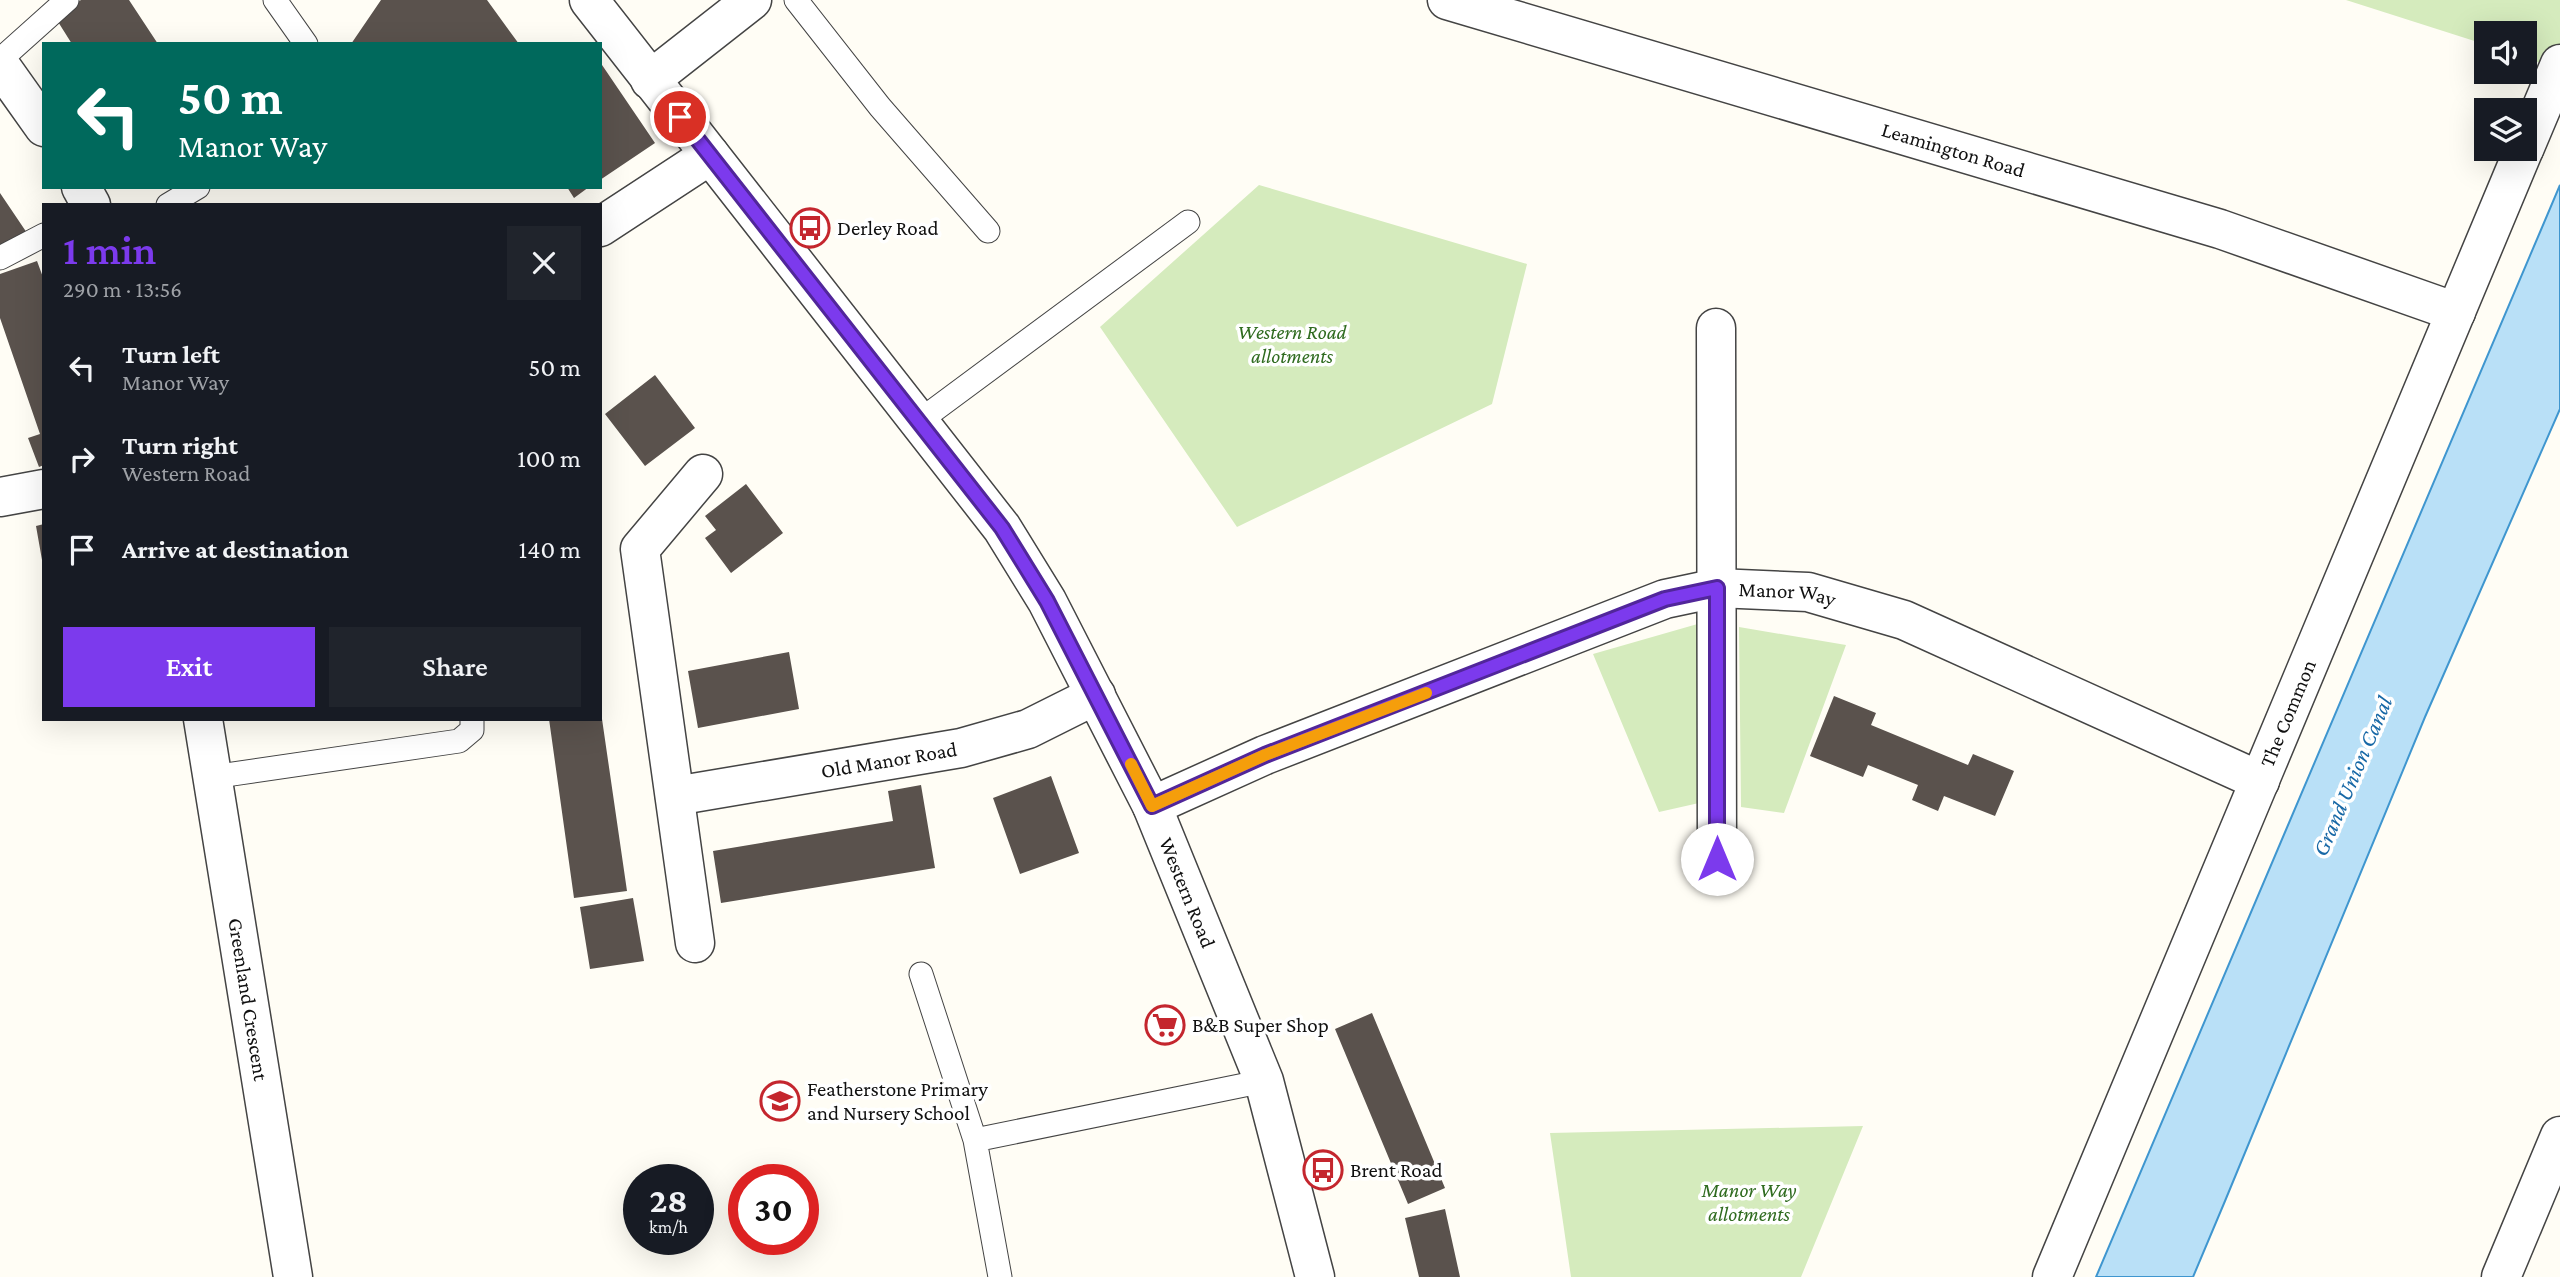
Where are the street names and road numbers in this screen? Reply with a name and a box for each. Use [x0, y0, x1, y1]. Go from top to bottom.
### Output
street label: Leamington Road [1879, 117, 2028, 183]
street label: Manor Way [1738, 577, 1839, 612]
street label: The Common [2255, 656, 2321, 771]
street label: Old Manor Road [819, 737, 959, 783]
street label: Western Road [1154, 834, 1221, 951]
street label: Greenland Crescent [223, 916, 273, 1084]

